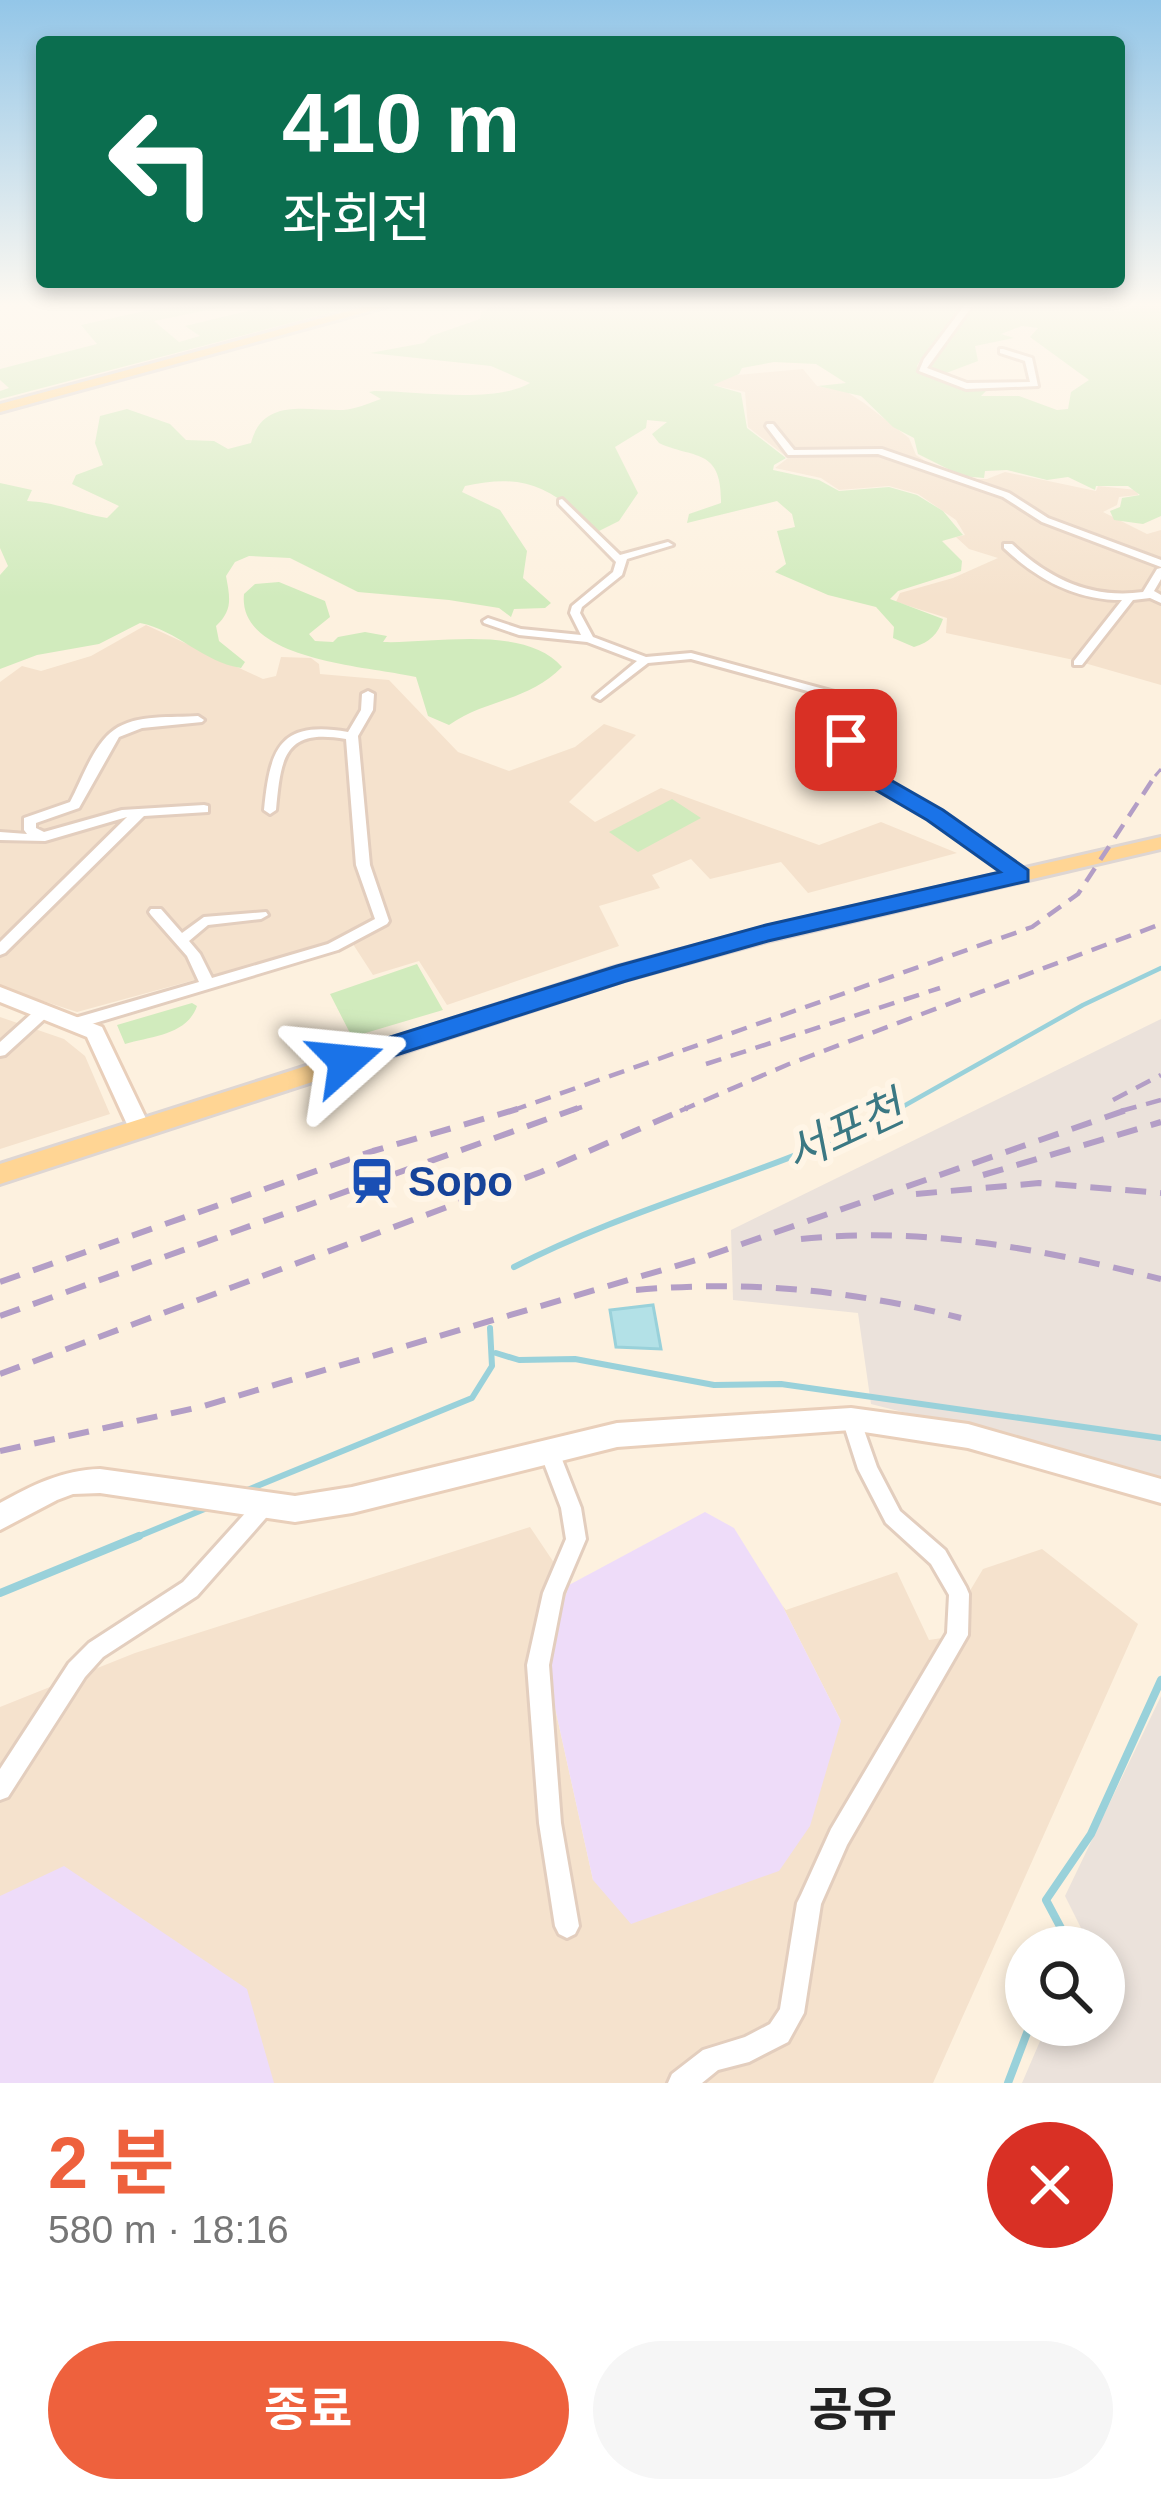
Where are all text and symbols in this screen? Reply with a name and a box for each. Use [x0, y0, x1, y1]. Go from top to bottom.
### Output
text: 410 m [282, 76, 520, 170]
icon: left [84, 84, 240, 240]
text: 좌회전 [282, 188, 431, 248]
pin [795, 689, 897, 791]
icon: arrive [813, 707, 879, 773]
position arrow [283, 998, 409, 1124]
water label: 서포천 [777, 1080, 915, 1180]
station icon: Sopo [347, 1156, 397, 1206]
place label: Sopo [408, 1158, 513, 1205]
map controls [1005, 1926, 1125, 2046]
button: search [1005, 1926, 1125, 2046]
button: close [987, 2122, 1113, 2248]
text: 2 분 [48, 2123, 174, 2203]
text: 580 m · 18:16 [48, 2208, 289, 2251]
button: 종료 [48, 2341, 569, 2479]
button: 공유 [593, 2341, 1113, 2479]

